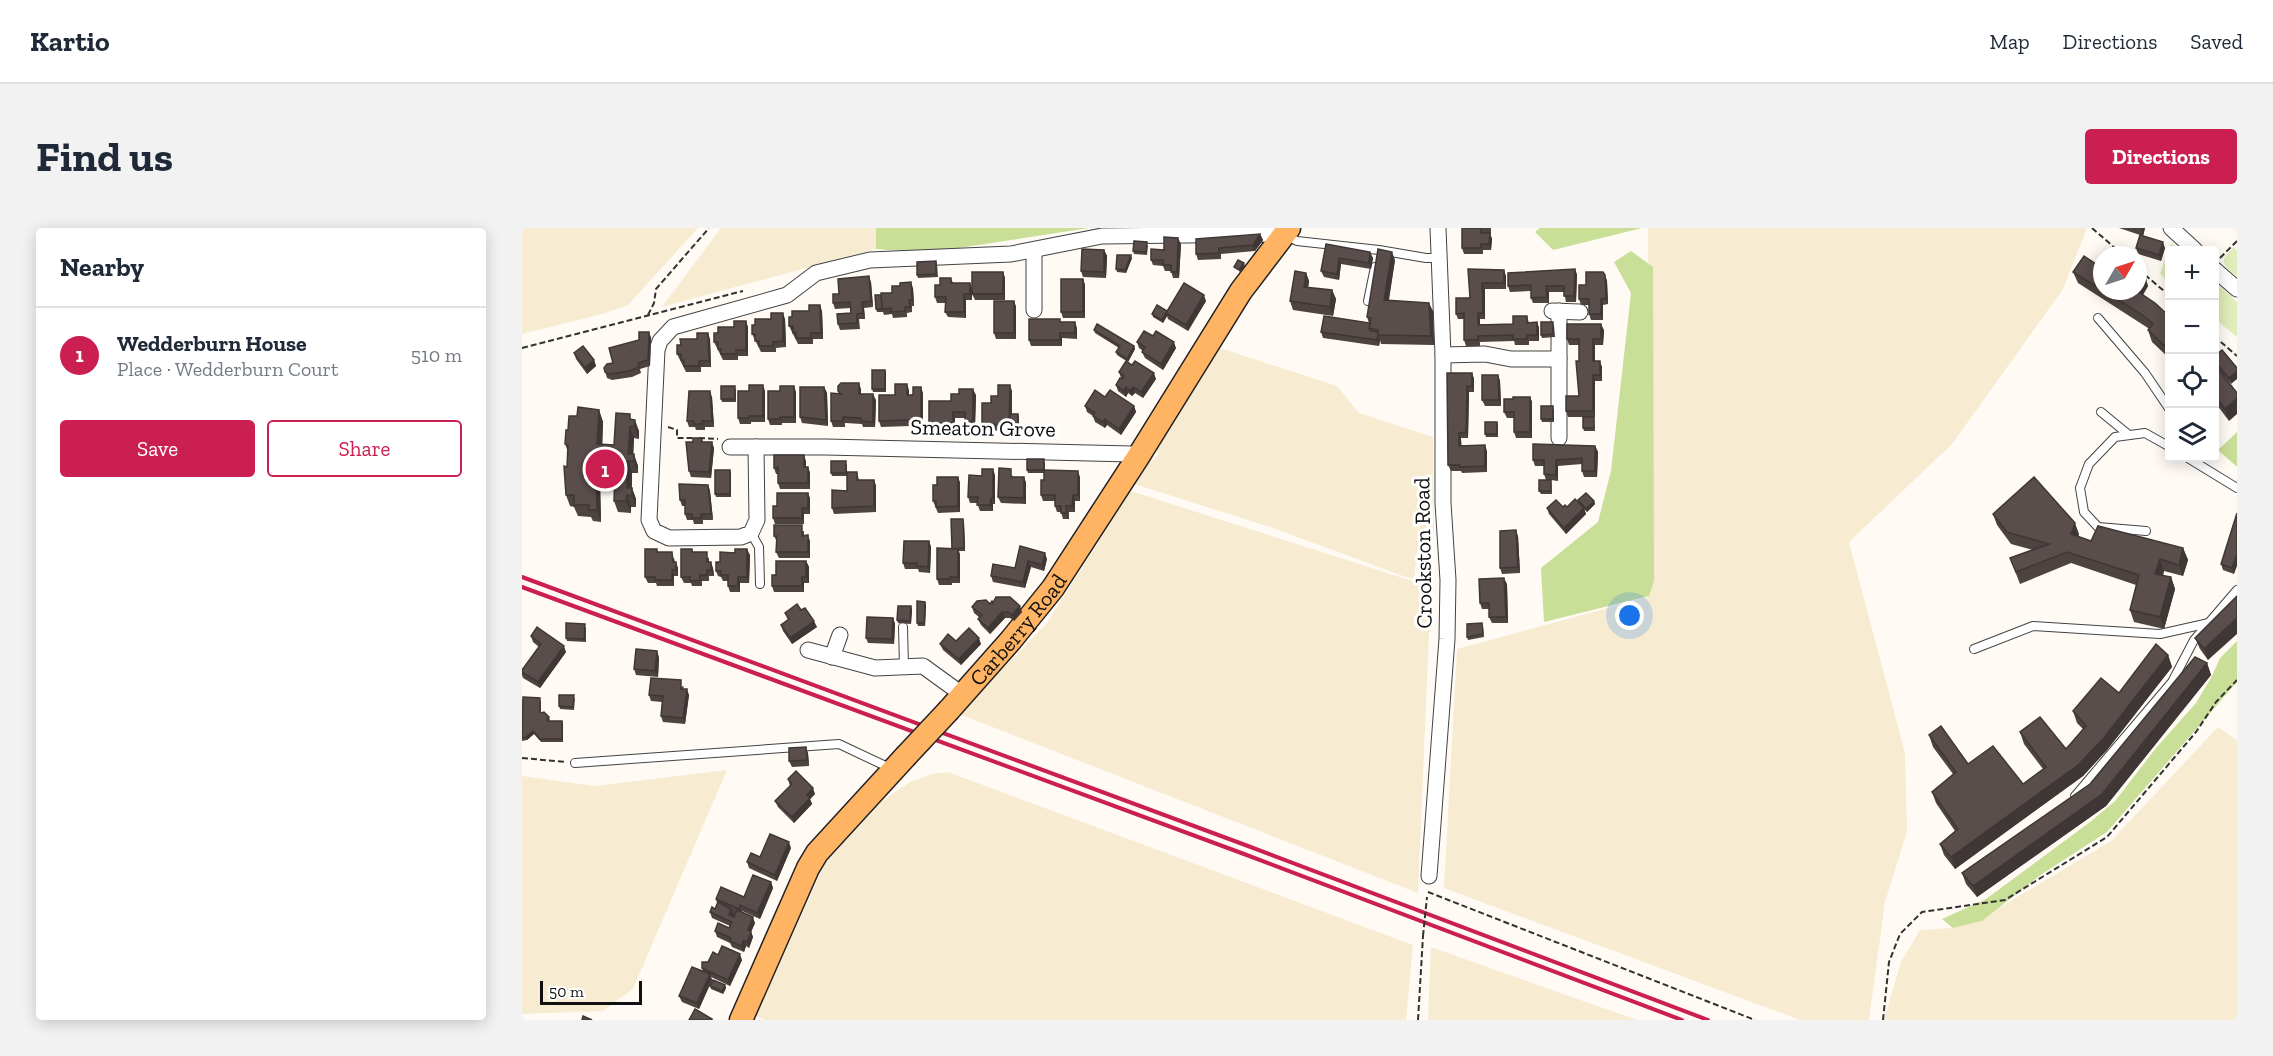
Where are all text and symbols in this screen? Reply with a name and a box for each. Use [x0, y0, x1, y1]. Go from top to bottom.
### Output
text: Kartio [30, 25, 110, 58]
text: Map [1990, 29, 2030, 54]
text: Directions [2063, 29, 2157, 54]
text: Saved [2190, 29, 2243, 54]
button: Directions [2085, 129, 2237, 184]
text: Find us [36, 131, 173, 182]
north arrow [2093, 246, 2147, 300]
map controls [2165, 246, 2219, 462]
button: + [2165, 246, 2219, 300]
text: Nearby [60, 251, 144, 283]
button: − [2165, 300, 2219, 354]
text: Wedderburn House [117, 330, 307, 357]
text: 1 [75, 343, 84, 367]
text: 510 m [411, 343, 462, 367]
button: locate [2165, 354, 2219, 408]
text: Place · Wedderburn Court [117, 357, 338, 381]
button: layers [2165, 408, 2219, 462]
street label: Smeaton Grove [910, 413, 1056, 443]
button: Save [60, 420, 255, 477]
button: Share [267, 420, 462, 477]
pin: 1 [586, 446, 625, 492]
street label: Crookston Road [1408, 477, 1438, 629]
street label: Carberry Road [964, 568, 1072, 691]
your location [1615, 601, 1644, 630]
scale bar [540, 978, 642, 1006]
text: 50 m [549, 982, 584, 1001]

